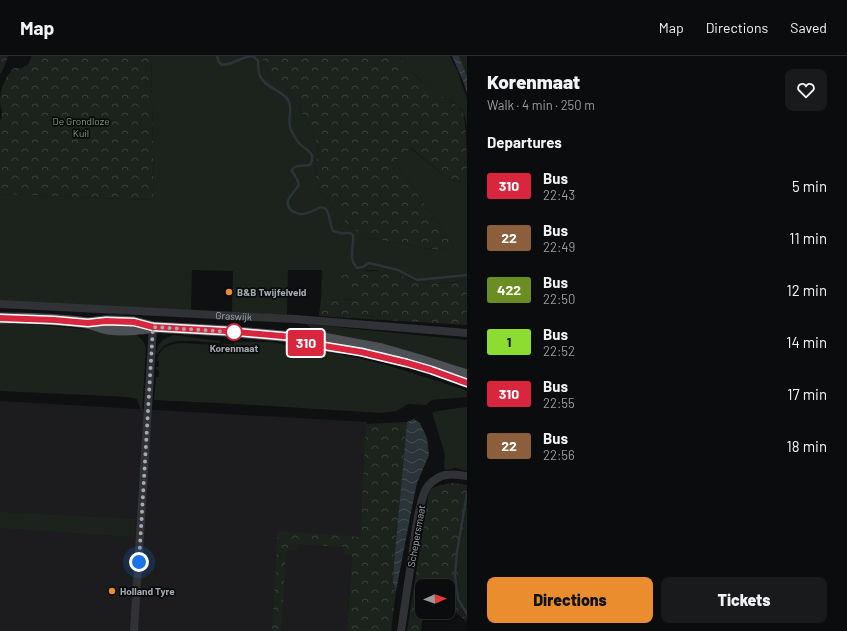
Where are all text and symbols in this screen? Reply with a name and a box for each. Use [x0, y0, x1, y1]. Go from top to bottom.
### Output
text: Map [20, 16, 54, 39]
text: Map [659, 19, 684, 36]
text: Directions [706, 19, 768, 36]
text: Saved [790, 19, 827, 36]
button: heart [785, 69, 827, 111]
text: Korenmaat [487, 70, 580, 93]
text: Walk · 4 min · 250 m [487, 97, 595, 113]
park label: De Grondloze Kuil [53, 115, 110, 139]
text: Departures [487, 133, 562, 151]
text: Bus [543, 169, 568, 187]
text: 310 [499, 177, 519, 194]
text: 5 min [792, 177, 827, 195]
text: 22:43 [543, 187, 575, 203]
text: Bus [543, 221, 568, 239]
text: 22 [501, 229, 517, 246]
text: 11 min [789, 229, 827, 247]
text: 22:49 [543, 239, 575, 255]
text: Bus [543, 273, 568, 291]
text: 422 [497, 281, 521, 298]
text: 12 min [786, 281, 827, 299]
place label: B&B Twijfelveld [237, 286, 307, 298]
marker: B&B Twijfelveld [224, 287, 234, 297]
text: 22:50 [543, 291, 575, 307]
street label: Graswijk [215, 309, 252, 323]
marker: Korenmaat [225, 323, 243, 341]
text: Bus [543, 325, 568, 343]
line badge: 310 [283, 330, 329, 356]
text: 1 [507, 333, 511, 350]
text: 14 min [786, 333, 827, 351]
text: 310 [296, 334, 316, 351]
place label: Korenmaat [210, 342, 259, 354]
text: 22:52 [543, 343, 575, 359]
text: Bus [543, 377, 568, 395]
text: 310 [499, 385, 519, 402]
text: 17 min [787, 385, 827, 403]
text: 22:55 [543, 395, 575, 411]
text: Bus [543, 429, 568, 447]
text: 22 [501, 437, 517, 454]
text: 18 min [787, 437, 827, 455]
text: 22:56 [543, 447, 575, 463]
street label: Schepersmaat [405, 504, 427, 568]
your location [129, 552, 149, 572]
button: Directions [487, 577, 653, 623]
button: Tickets [661, 577, 827, 623]
north arrow [415, 579, 455, 619]
map controls [415, 579, 455, 619]
place label: Holland Tyre [120, 585, 175, 597]
marker: Holland Tyre [107, 586, 117, 596]

